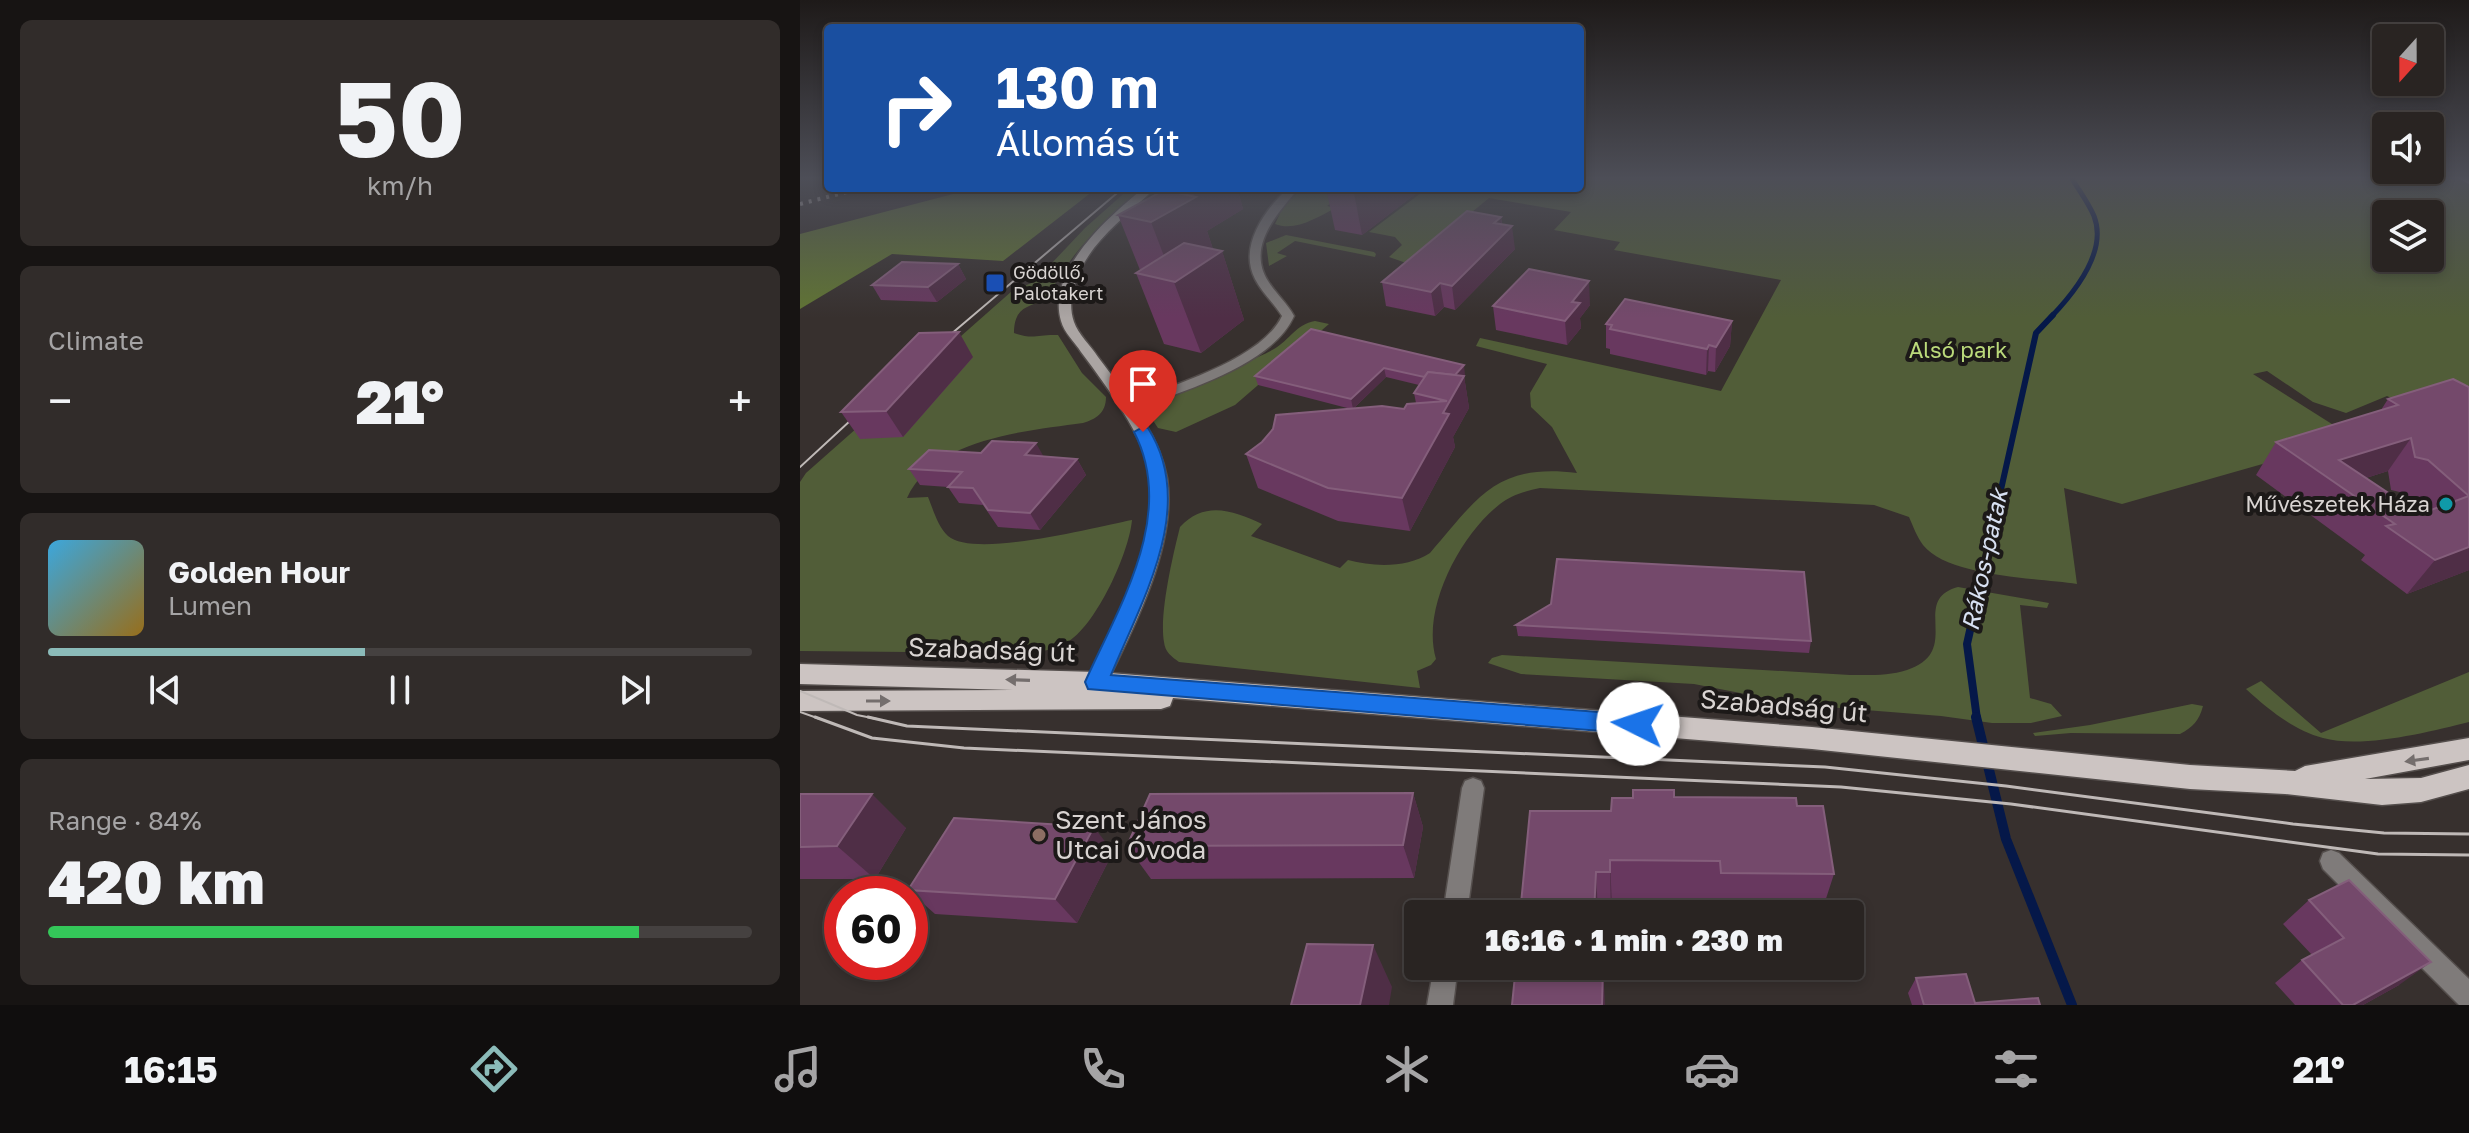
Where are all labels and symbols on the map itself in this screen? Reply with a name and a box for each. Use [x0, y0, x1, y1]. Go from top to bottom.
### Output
north arrow [2372, 24, 2444, 96]
place label: Gödöllő, Palotakert [1013, 261, 1103, 304]
marker: Gödöllő, Palotakert [984, 272, 1006, 294]
park label: Alsó park [1909, 336, 2007, 363]
pin [1109, 350, 1177, 432]
water label: Rákos-patak [1954, 484, 2013, 633]
place label: Művészetek Háza [2245, 490, 2430, 517]
marker: Művészetek Háza [2437, 495, 2455, 513]
street label: Szabadság út [907, 631, 1077, 668]
one-way arrow [1005, 674, 1030, 687]
position arrow [1596, 682, 1680, 766]
street label: Szabadság út [1699, 683, 1869, 728]
one-way arrow [866, 695, 891, 707]
one-way arrow [2404, 754, 2429, 767]
place label: Szent János Utcai Óvoda [1055, 804, 1207, 865]
marker: Szent János Utcai Óvoda [1030, 826, 1048, 844]
speed limit sign: 60 [824, 876, 928, 980]

